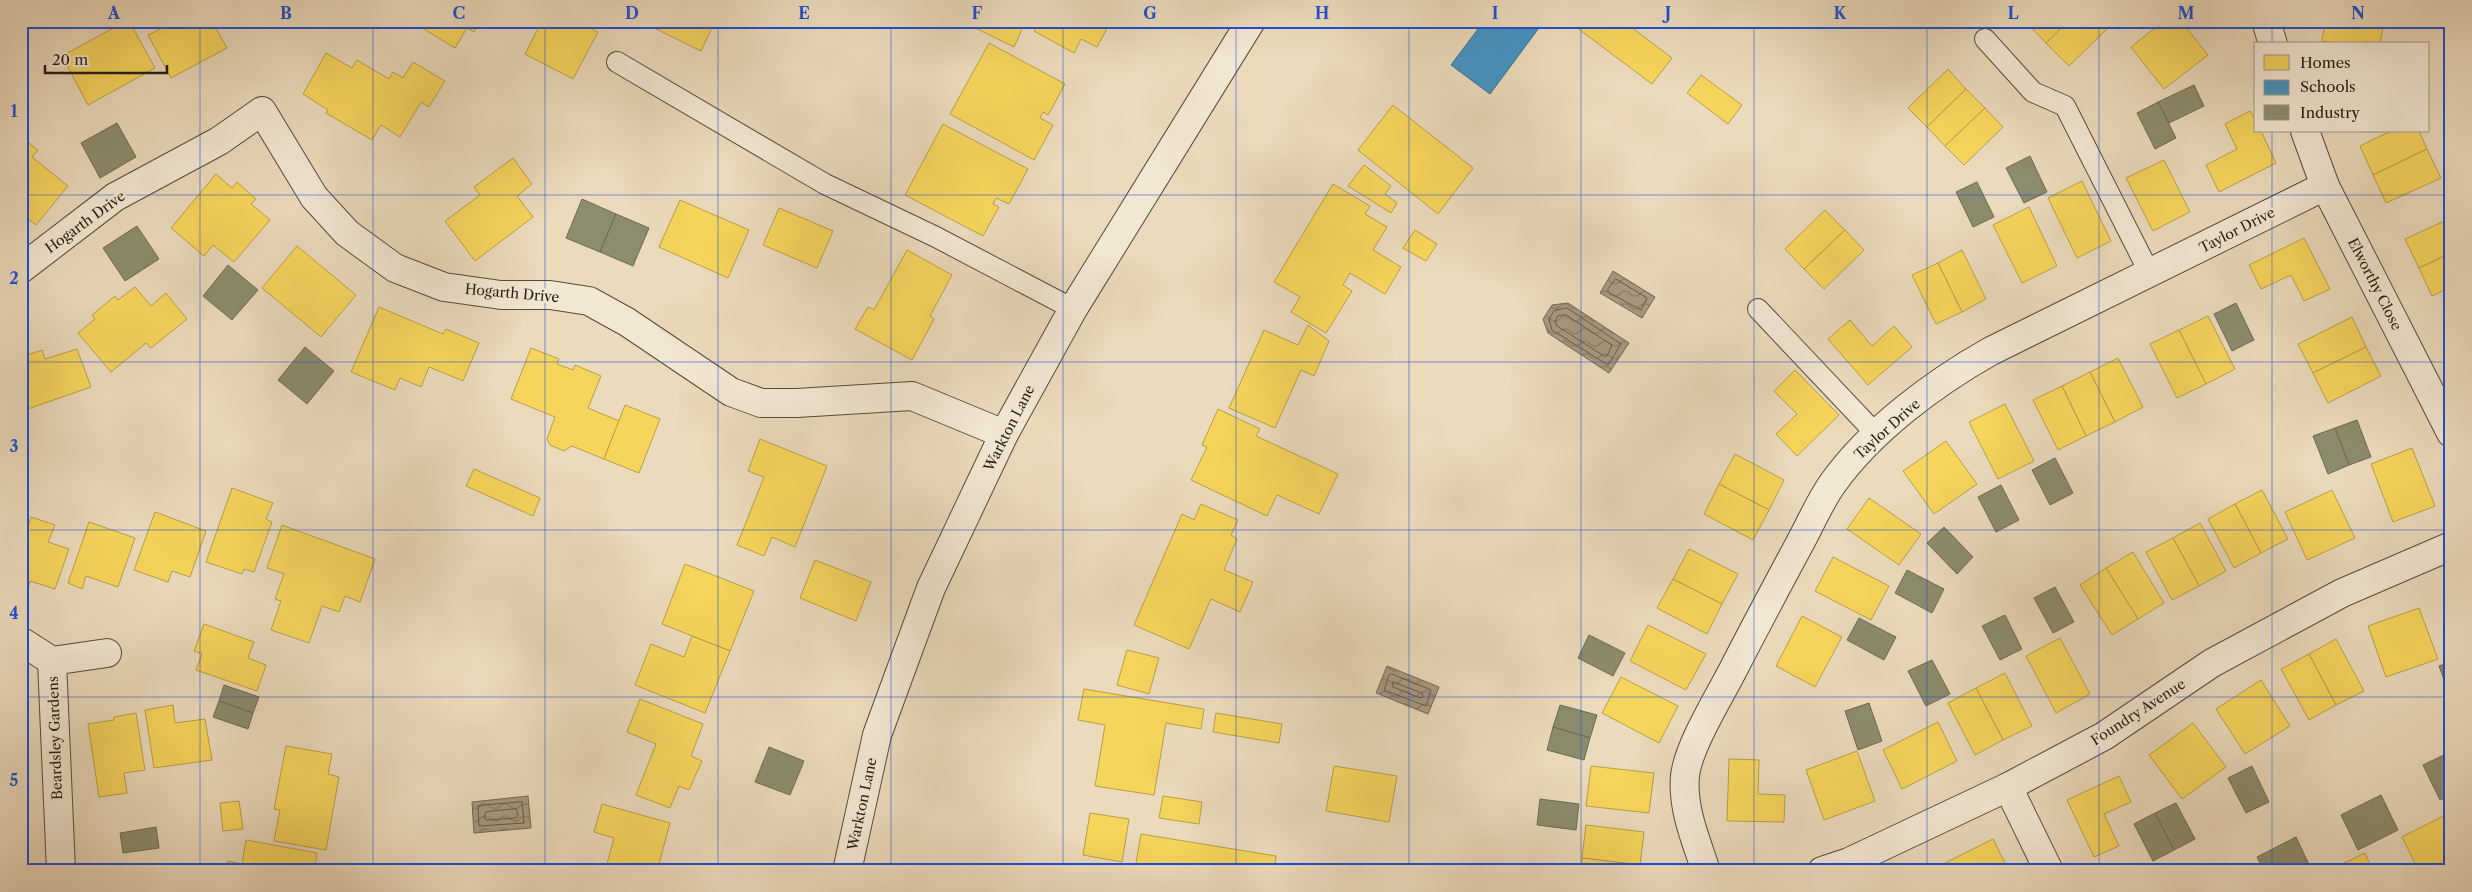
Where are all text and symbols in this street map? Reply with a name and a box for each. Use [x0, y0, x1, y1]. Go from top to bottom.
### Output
text: A [107, 3, 121, 23]
text: B [280, 3, 292, 23]
text: C [453, 3, 465, 23]
text: D [625, 3, 639, 23]
text: E [798, 3, 810, 23]
text: F [972, 3, 983, 23]
text: G [1143, 3, 1157, 23]
text: H [1315, 3, 1329, 23]
text: I [1492, 3, 1499, 23]
text: J [1662, 3, 1671, 23]
text: K [1834, 3, 1848, 23]
text: L [2007, 3, 2019, 23]
text: M [2178, 3, 2195, 23]
text: N [2351, 3, 2365, 23]
scale bar [45, 42, 168, 74]
legend [2254, 42, 2430, 132]
text: 20 m [52, 50, 88, 69]
text: Homes [2300, 53, 2351, 72]
text: Schools [2300, 77, 2356, 96]
text: 1 [10, 101, 18, 121]
text: Industry [2300, 103, 2360, 122]
street label: Hogarth Drive [41, 187, 129, 257]
street label: Taylor Drive [2196, 203, 2278, 257]
street label: Elworthy Close [2344, 235, 2406, 333]
text: 2 [9, 268, 19, 288]
street label: Hogarth Drive [464, 280, 560, 306]
street label: Warkton Lane [979, 382, 1039, 475]
street label: Taylor Drive [1850, 395, 1924, 463]
text: 3 [9, 436, 19, 456]
text: 4 [9, 603, 19, 623]
street label: Foundry Avenue [2087, 675, 2189, 749]
street label: Beardsley Gardens [44, 676, 66, 800]
street label: Warkton Lane [843, 756, 881, 853]
text: 5 [10, 770, 19, 790]

